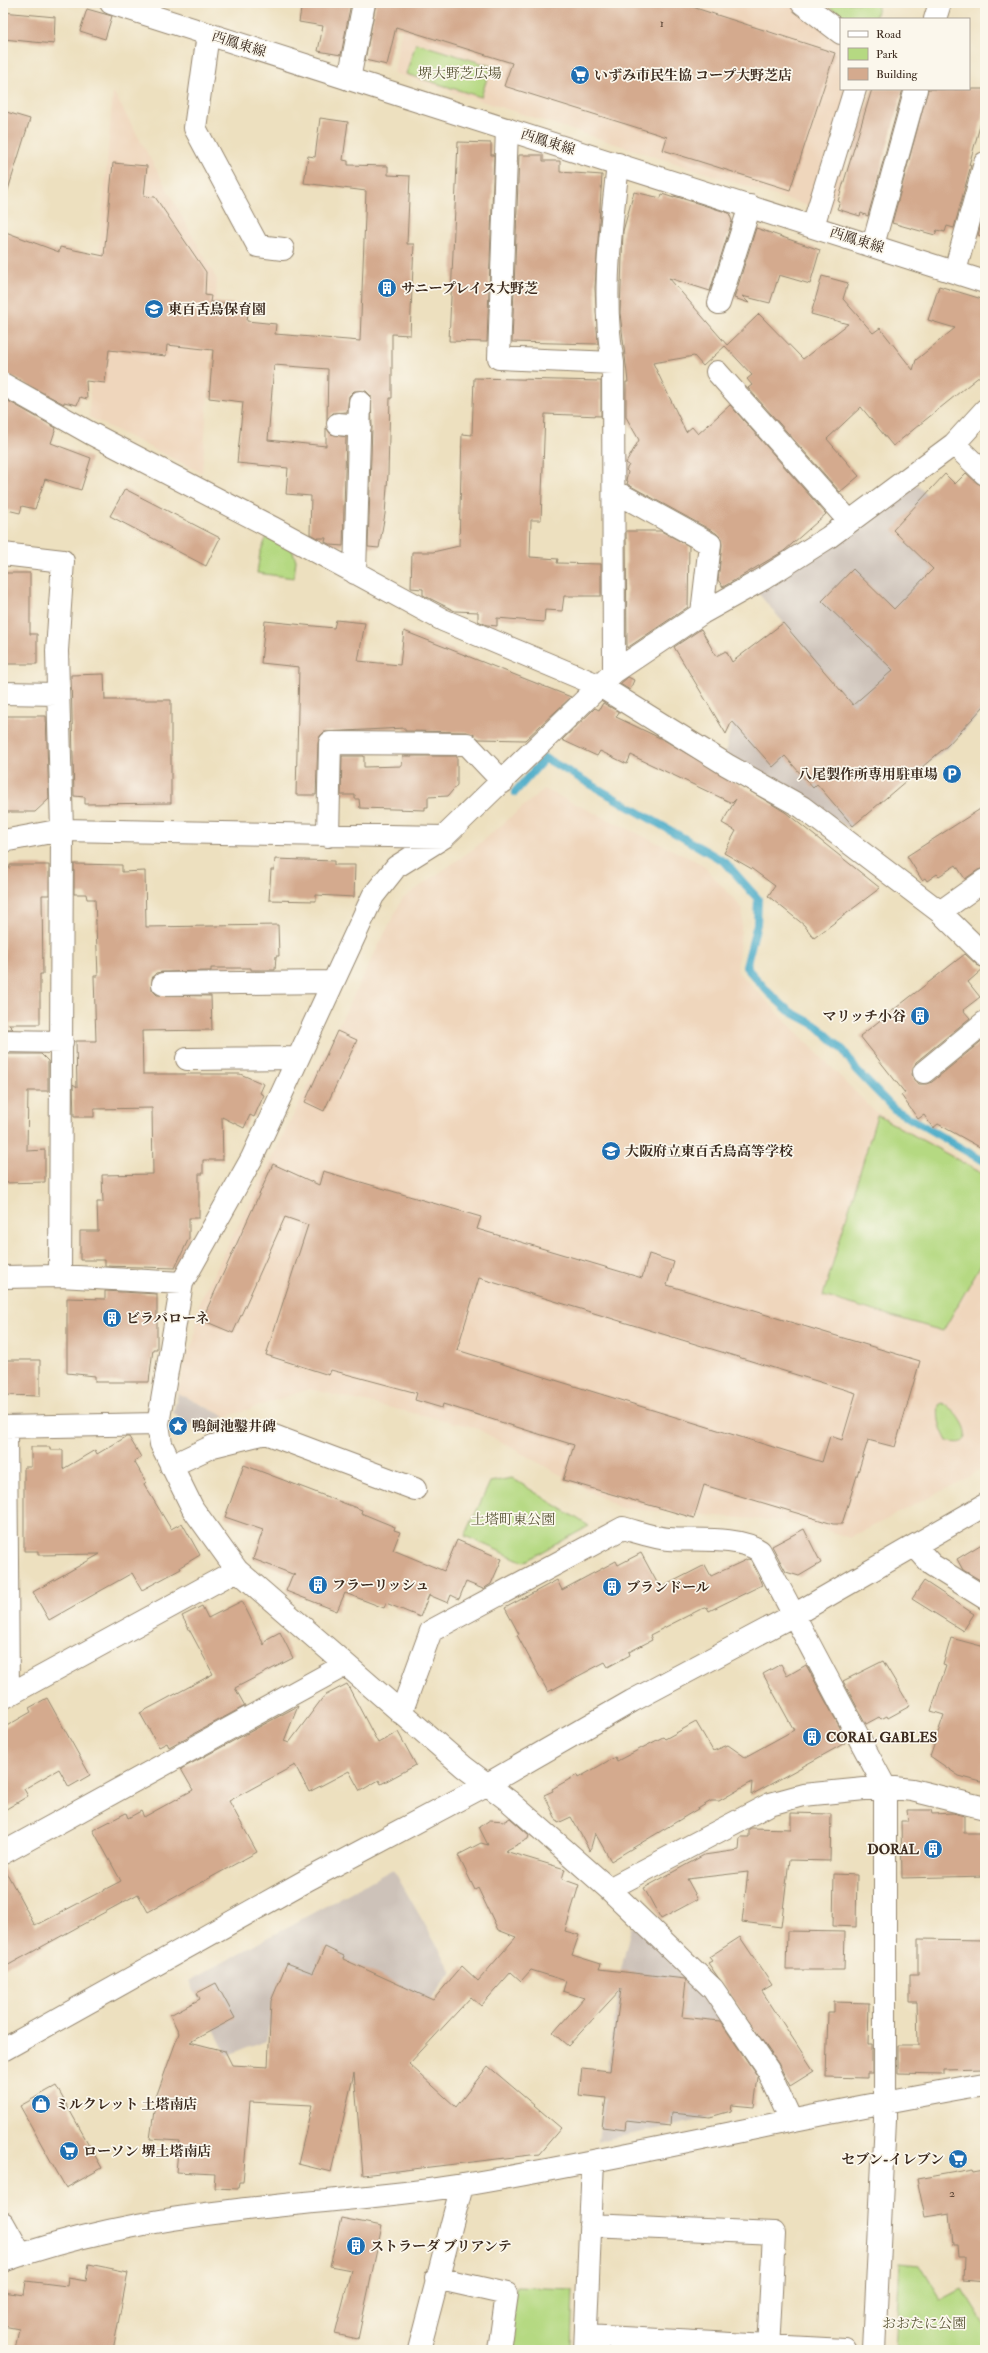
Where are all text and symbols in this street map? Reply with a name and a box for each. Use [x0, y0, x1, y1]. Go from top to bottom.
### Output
house number: 1 [660, 16, 664, 31]
legend [840, 18, 970, 90]
street label: 西鳳東線 [210, 27, 268, 61]
text: Road [876, 27, 901, 42]
text: Park [876, 47, 898, 62]
supermarket icon: いずみ市民生協 コープ大野芝店 [569, 64, 591, 86]
park label: 堺大野芝広場 [418, 65, 502, 82]
place label: いずみ市民生協 コープ大野芝店 [594, 67, 792, 84]
text: Building [876, 67, 919, 82]
street label: 西鳳東線 [519, 125, 577, 159]
street label: 西鳳東線 [828, 223, 886, 257]
building icon: サニープレイス大野芝 [376, 277, 398, 299]
place label: サニープレイス大野芝 [401, 280, 538, 297]
school or university icon: 東百舌鳥保育園 [143, 298, 165, 320]
place label: 東百舌鳥保育園 [168, 301, 266, 318]
parking icon: 八尾製作所専用駐車場 [941, 763, 963, 785]
place label: 八尾製作所専用駐車場 [798, 766, 938, 783]
building icon: マリッチ小谷 [909, 1005, 931, 1027]
place label: マリッチ小谷 [823, 1008, 906, 1025]
school or university icon: 大阪府立東百舌鳥高等学校 [600, 1140, 622, 1162]
place label: 大阪府立東百舌鳥高等学校 [625, 1143, 793, 1160]
building icon: ビラバローネ [101, 1307, 123, 1329]
place label: ビラバローネ [126, 1310, 209, 1327]
place icon: 鴨飼池鑿井碑 [167, 1415, 189, 1437]
place label: 鴨飼池鑿井碑 [192, 1418, 276, 1435]
park label: 土塔町東公園 [471, 1511, 555, 1528]
building icon: フラーリッシュ [307, 1574, 329, 1596]
building icon: ブランドール [601, 1576, 623, 1598]
place label: フラーリッシュ [332, 1577, 429, 1594]
place label: ブランドール [626, 1579, 710, 1596]
building icon: CORAL GABLES [801, 1726, 823, 1748]
place label: CORAL GABLES [826, 1729, 938, 1746]
building icon: DORAL [922, 1838, 944, 1860]
place label: DORAL [867, 1841, 920, 1858]
shop icon: ミルクレット 土塔南店 [30, 2093, 52, 2115]
place label: ミルクレット 土塔南店 [55, 2096, 198, 2113]
supermarket icon: ローソン 堺土塔南店 [58, 2140, 80, 2162]
place label: ローソン 堺土塔南店 [83, 2143, 211, 2160]
supermarket icon: セブン-イレブン [947, 2148, 969, 2170]
place label: セブン-イレブン [841, 2151, 944, 2168]
house number: 2 [949, 2186, 955, 2201]
building icon: ストラーダ ブリアンテ [345, 2235, 367, 2257]
place label: ストラーダ ブリアンテ [370, 2238, 512, 2255]
park label: おおたに公園 [882, 2315, 966, 2332]

